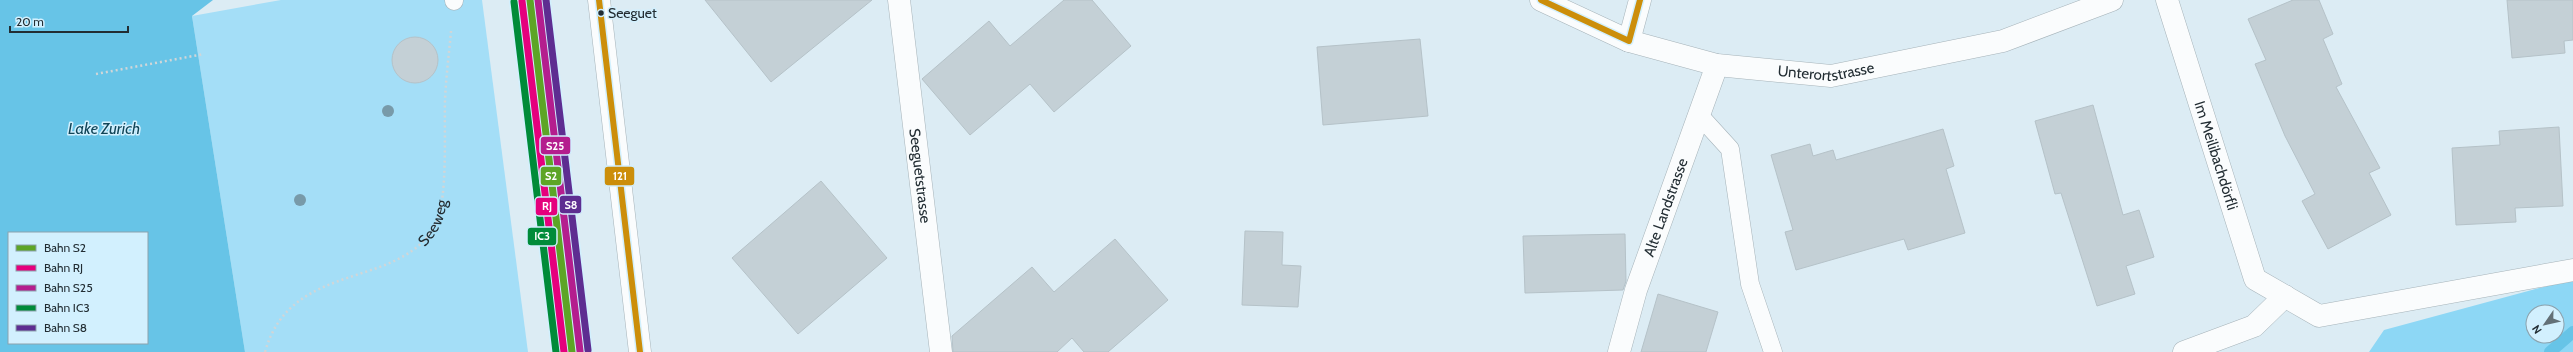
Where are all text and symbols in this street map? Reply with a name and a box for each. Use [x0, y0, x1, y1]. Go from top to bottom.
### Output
place label: Seeguet [608, 4, 657, 22]
scale bar [10, 8, 128, 34]
marker: Seeguet [596, 8, 606, 18]
text: 20 m [16, 14, 44, 29]
street label: Unterortstrasse [1777, 58, 1876, 85]
street label: Im Meilibachdörfli [2190, 99, 2242, 212]
water label: Lake Zurich [68, 119, 140, 138]
street label: Seeguetstrasse [905, 127, 935, 225]
line badge: S25 [540, 136, 571, 155]
text: S25 [546, 139, 564, 153]
street label: Alte Landstrasse [1640, 156, 1692, 259]
line badge: S2 [540, 166, 562, 186]
line badge: 121 [604, 166, 635, 186]
text: S2 [545, 169, 557, 183]
text: 121 [613, 169, 627, 183]
line badge: S8 [559, 195, 582, 214]
line badge: RJ [535, 197, 558, 216]
street label: Seeweg [414, 198, 451, 250]
text: S8 [564, 198, 578, 212]
text: RJ [542, 199, 552, 213]
line badge: IC3 [527, 227, 557, 246]
text: IC3 [534, 229, 550, 243]
legend [8, 232, 148, 344]
text: Bahn S2 [44, 240, 86, 255]
text: Bahn RJ [44, 260, 83, 275]
text: Bahn S25 [44, 280, 93, 295]
text: Bahn IC3 [44, 300, 90, 315]
north arrow [2525, 304, 2565, 344]
text: Bahn S8 [44, 320, 87, 335]
text: N [2529, 322, 2545, 337]

